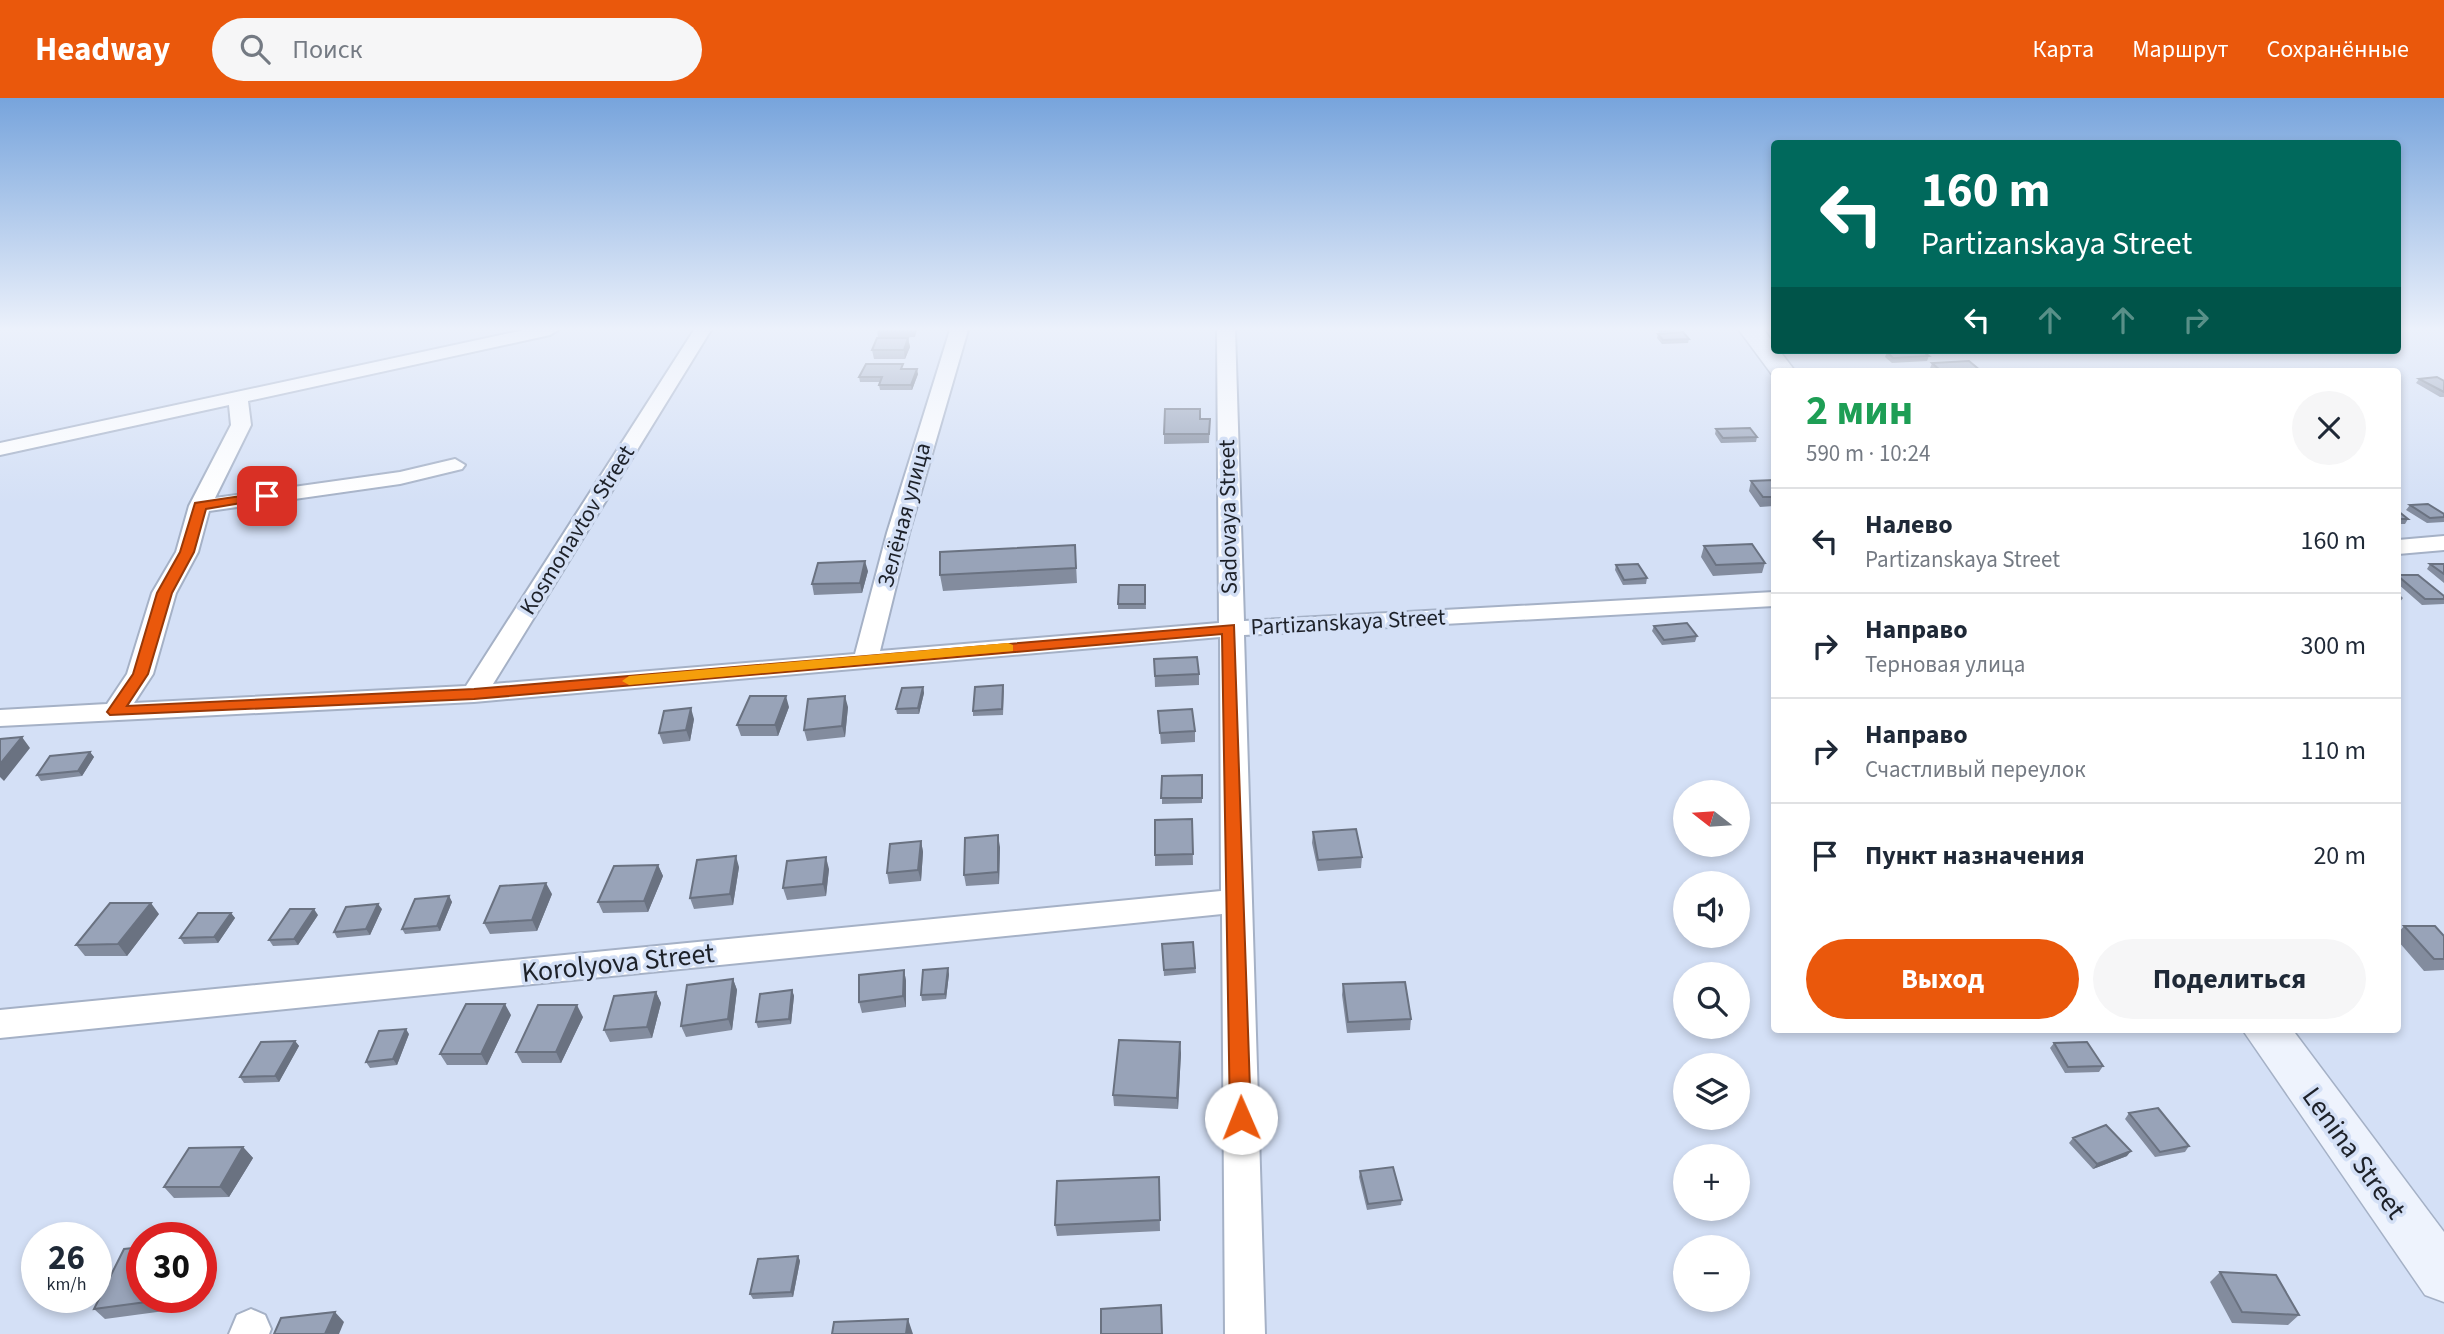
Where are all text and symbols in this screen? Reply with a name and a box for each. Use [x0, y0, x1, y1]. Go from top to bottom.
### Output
search box [212, 18, 702, 81]
text: Headway [35, 26, 170, 73]
icon: search [236, 30, 274, 68]
text: Поиск [292, 31, 362, 68]
text: Карта [2033, 32, 2094, 67]
text: Маршрут [2132, 32, 2228, 67]
text: Сохранённые [2266, 32, 2409, 67]
text: 160 m [1921, 156, 2050, 226]
icon: left [1806, 168, 1897, 259]
text: Partizanskaya Street [1921, 221, 2192, 267]
icon: left [1958, 301, 1996, 339]
icon: ahead [2031, 301, 2069, 339]
icon: ahead [2104, 301, 2142, 339]
icon: right [2177, 301, 2215, 339]
text: 2 мин [1806, 381, 1913, 441]
button: close [2292, 391, 2366, 465]
text: 590 m · 10:24 [1806, 437, 1930, 470]
street label: Kosmonavtov Street [511, 439, 643, 621]
street label: Зелёная улица [869, 439, 939, 591]
street label: Sadovaya Street [1210, 439, 1246, 595]
pin [237, 466, 297, 526]
icon: arrive [248, 477, 286, 515]
text: Налево [1865, 506, 1953, 543]
icon: left [1806, 522, 1844, 560]
text: 160 m [2300, 522, 2366, 559]
text: Partizanskaya Street [1865, 543, 2060, 576]
street label: Partizanskaya Street [1250, 600, 1446, 644]
text: Направо [1865, 611, 1968, 648]
icon: right [1806, 627, 1844, 665]
text: 300 m [2300, 627, 2366, 664]
text: Терновая улица [1865, 648, 2025, 681]
text: Направо [1865, 716, 1968, 753]
icon: right [1806, 732, 1844, 770]
text: 110 m [2300, 732, 2366, 769]
text: Счастливый переулок [1865, 753, 2086, 786]
north arrow [1673, 780, 1750, 858]
map controls [1673, 780, 1750, 1312]
icon: arrive [1806, 837, 1844, 875]
text: Пункт назначения [1865, 837, 2085, 874]
text: 20 m [2313, 837, 2366, 874]
button: sound [1673, 871, 1750, 948]
street label: Korolyova Street [520, 933, 717, 993]
button: Выход [1806, 939, 2079, 1019]
button: Поделиться [2093, 939, 2366, 1019]
button: search [1673, 962, 1750, 1039]
button: layers [1673, 1053, 1750, 1130]
street label: Lenina Street [2292, 1079, 2416, 1228]
position arrow [1204, 1081, 1278, 1155]
button: + [1673, 1144, 1750, 1221]
speed limit sign: 30 [126, 1222, 217, 1313]
text: 26 [48, 1233, 85, 1283]
button: − [1673, 1235, 1750, 1312]
text: km/h [47, 1272, 86, 1297]

